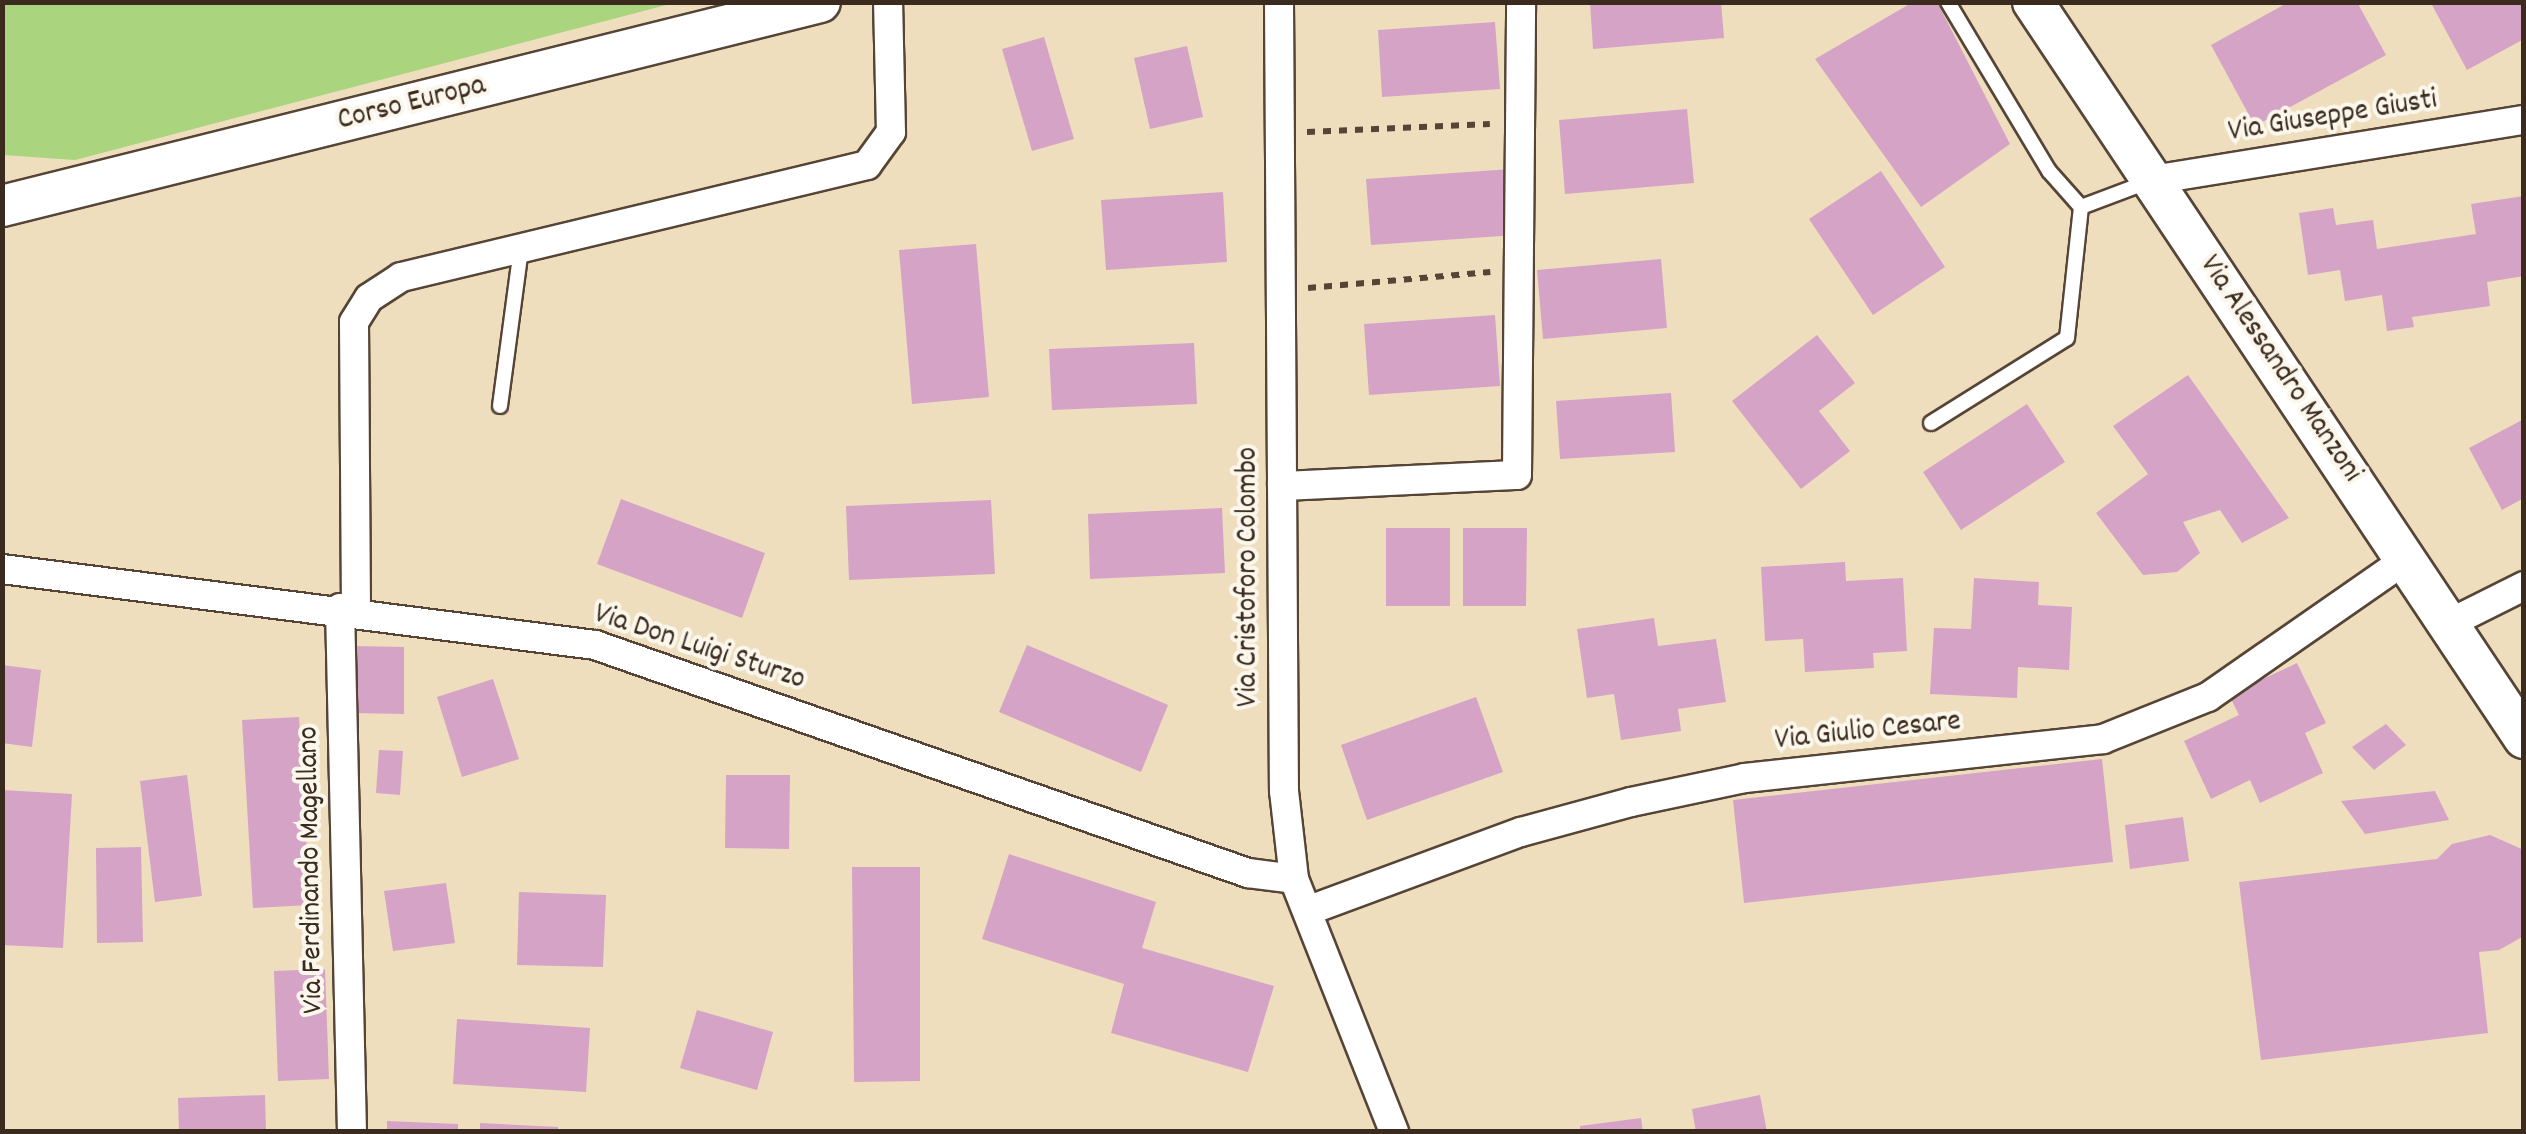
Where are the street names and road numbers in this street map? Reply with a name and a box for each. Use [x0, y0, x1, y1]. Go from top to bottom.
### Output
street label: Corso Europa [334, 69, 490, 141]
street label: Via Giuseppe Giusti [2226, 84, 2440, 152]
street label: Via Alessandro Manzoni [2190, 250, 2368, 490]
street label: Via Cristoforo Colombo [1232, 447, 1268, 707]
street label: Via Don Luigi Sturzo [589, 598, 809, 700]
street label: Via Giulio Cesare [1773, 705, 1963, 761]
street label: Via Ferdinando Magellano [292, 726, 334, 1014]

